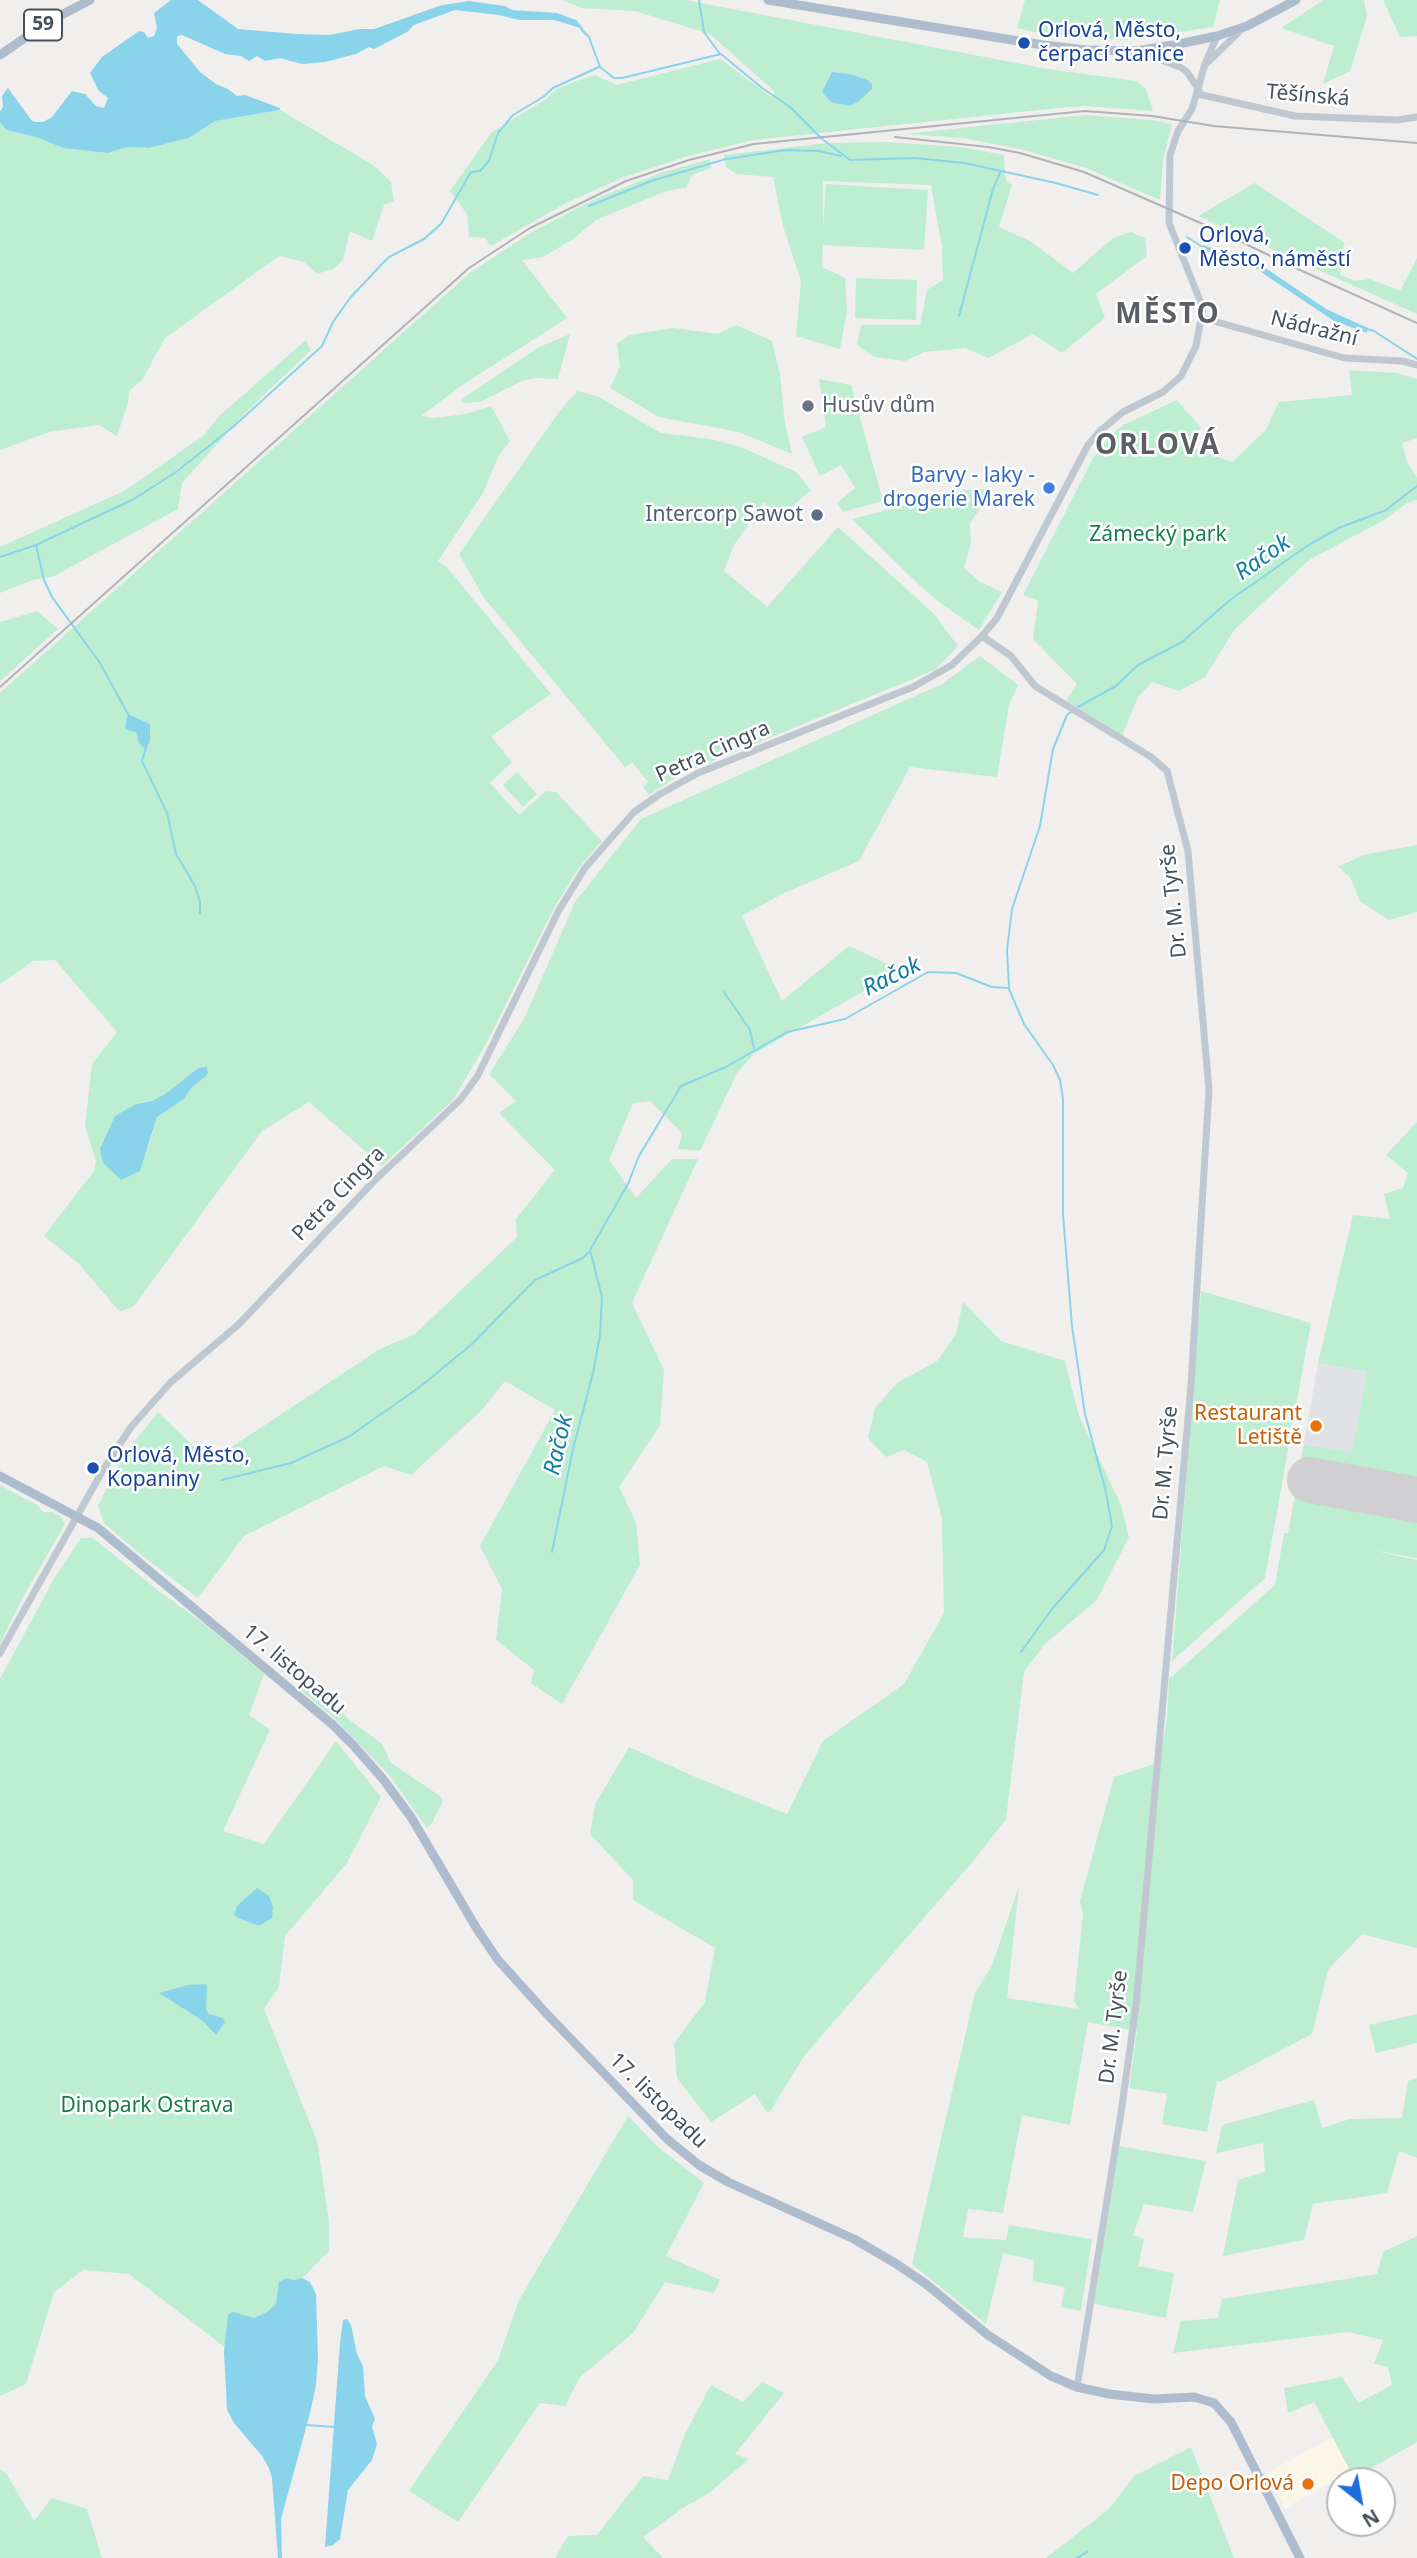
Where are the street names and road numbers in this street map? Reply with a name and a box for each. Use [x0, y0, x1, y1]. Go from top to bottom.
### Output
road number: 59 [24, 10, 62, 41]
street label: Těšínská [1265, 80, 1351, 112]
street label: Nádražní [1268, 306, 1360, 352]
street label: Petra Cingra [652, 716, 774, 788]
street label: Dr. M. Tyrše [1155, 843, 1193, 959]
street label: Petra Cingra [287, 1141, 391, 1247]
street label: Dr. M. Tyrše [1148, 1405, 1184, 1521]
street label: 17. listopadu [237, 1620, 351, 1720]
street label: Dr. M. Tyrše [1095, 1969, 1133, 2085]
street label: 17. listopadu [604, 2048, 712, 2154]

